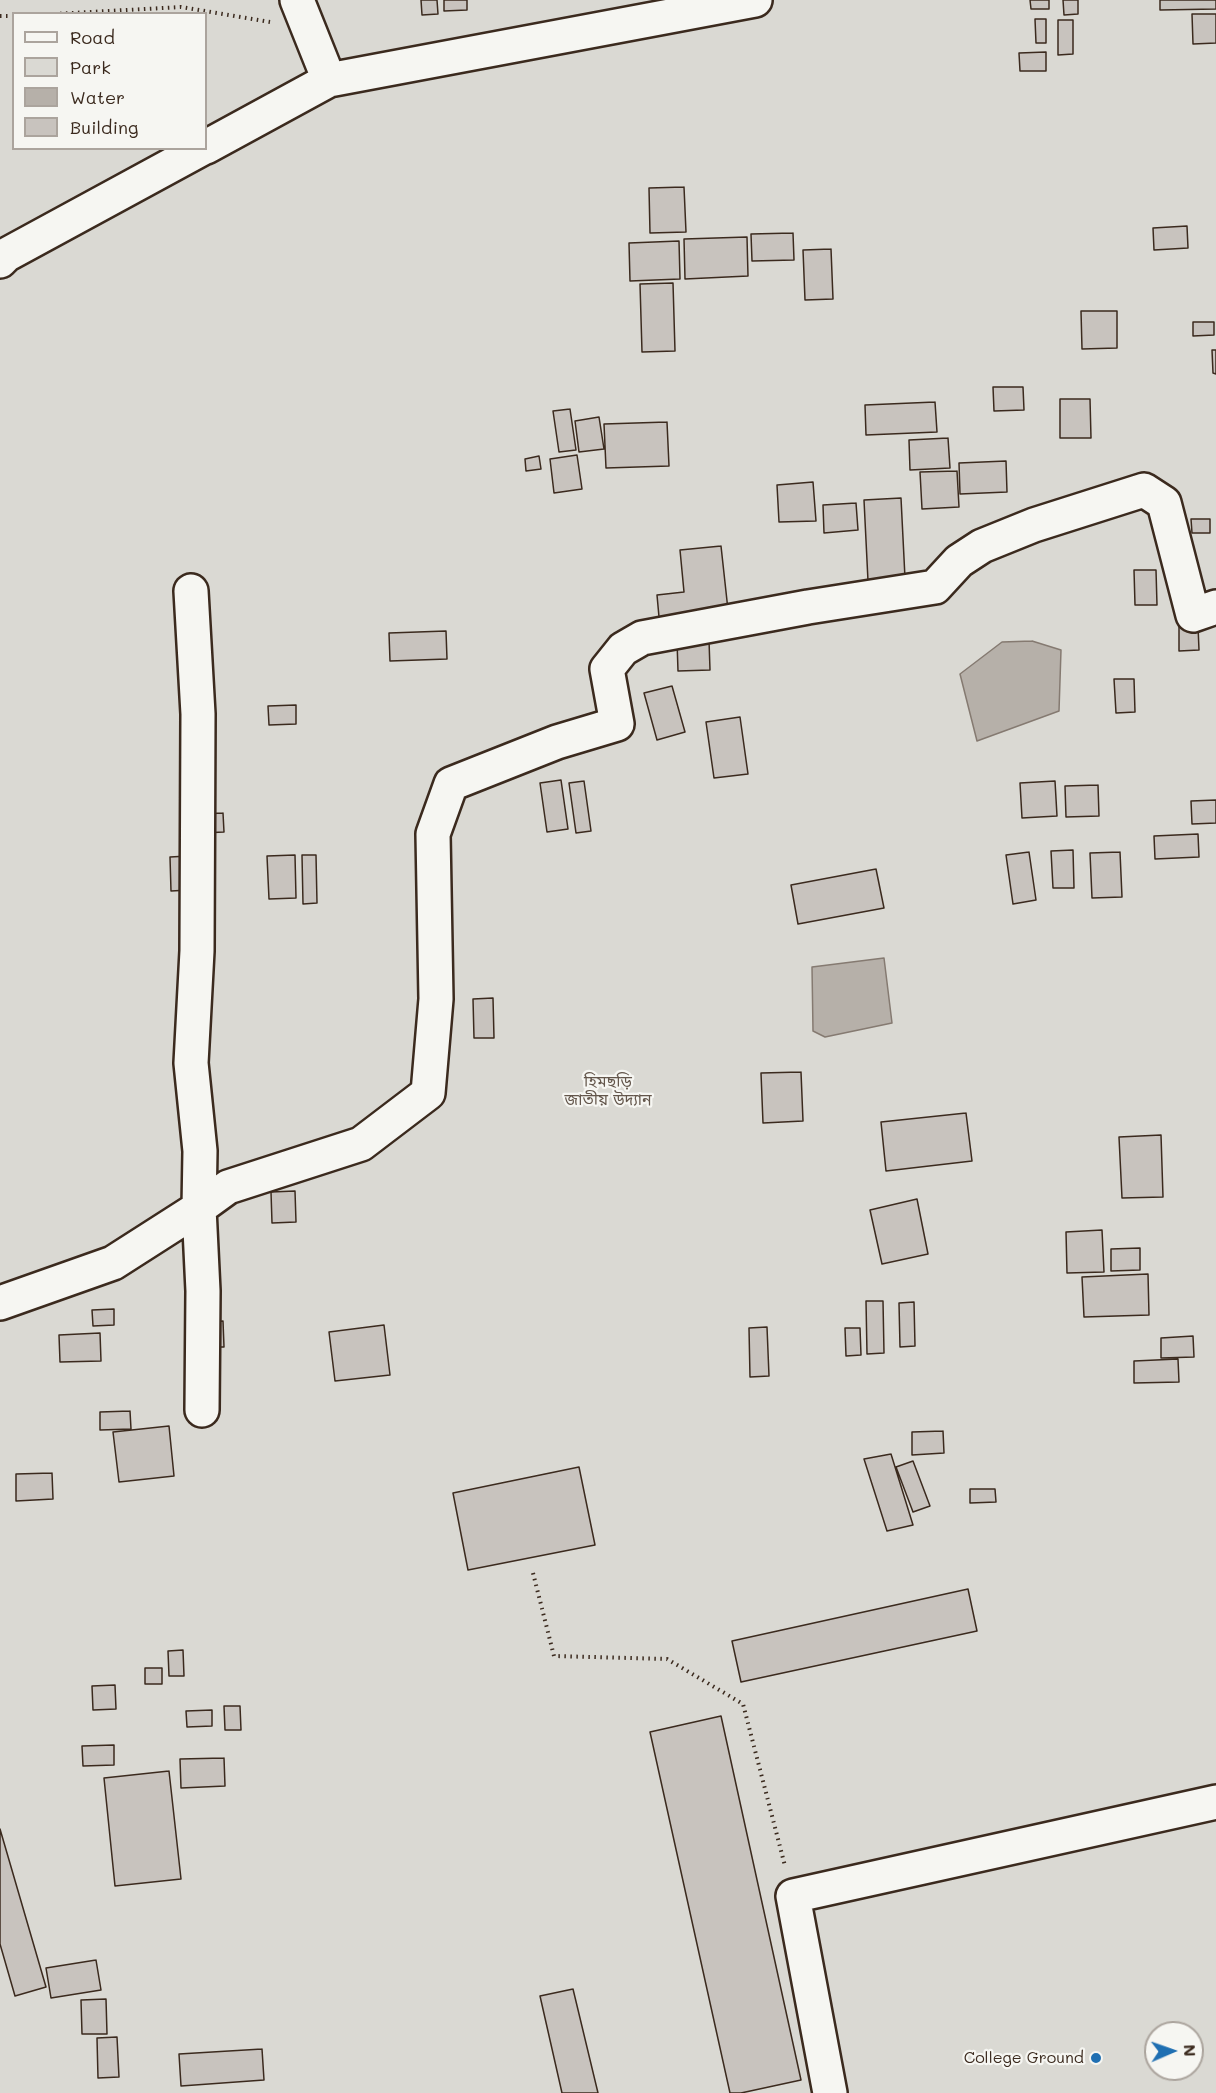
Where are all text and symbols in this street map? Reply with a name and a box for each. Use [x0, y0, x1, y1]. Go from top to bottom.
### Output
legend [12, 12, 207, 150]
text: Road [70, 25, 115, 49]
text: Park [70, 55, 111, 79]
text: Water [70, 85, 125, 109]
text: Building [70, 115, 138, 139]
park label: হিমছড়ি জাতীয় উদ্যান [564, 1072, 652, 1110]
north arrow [1144, 2021, 1204, 2081]
text: N [1180, 2044, 1201, 2057]
place label: College Ground [964, 2048, 1084, 2068]
marker: College Ground [1089, 2051, 1103, 2065]

